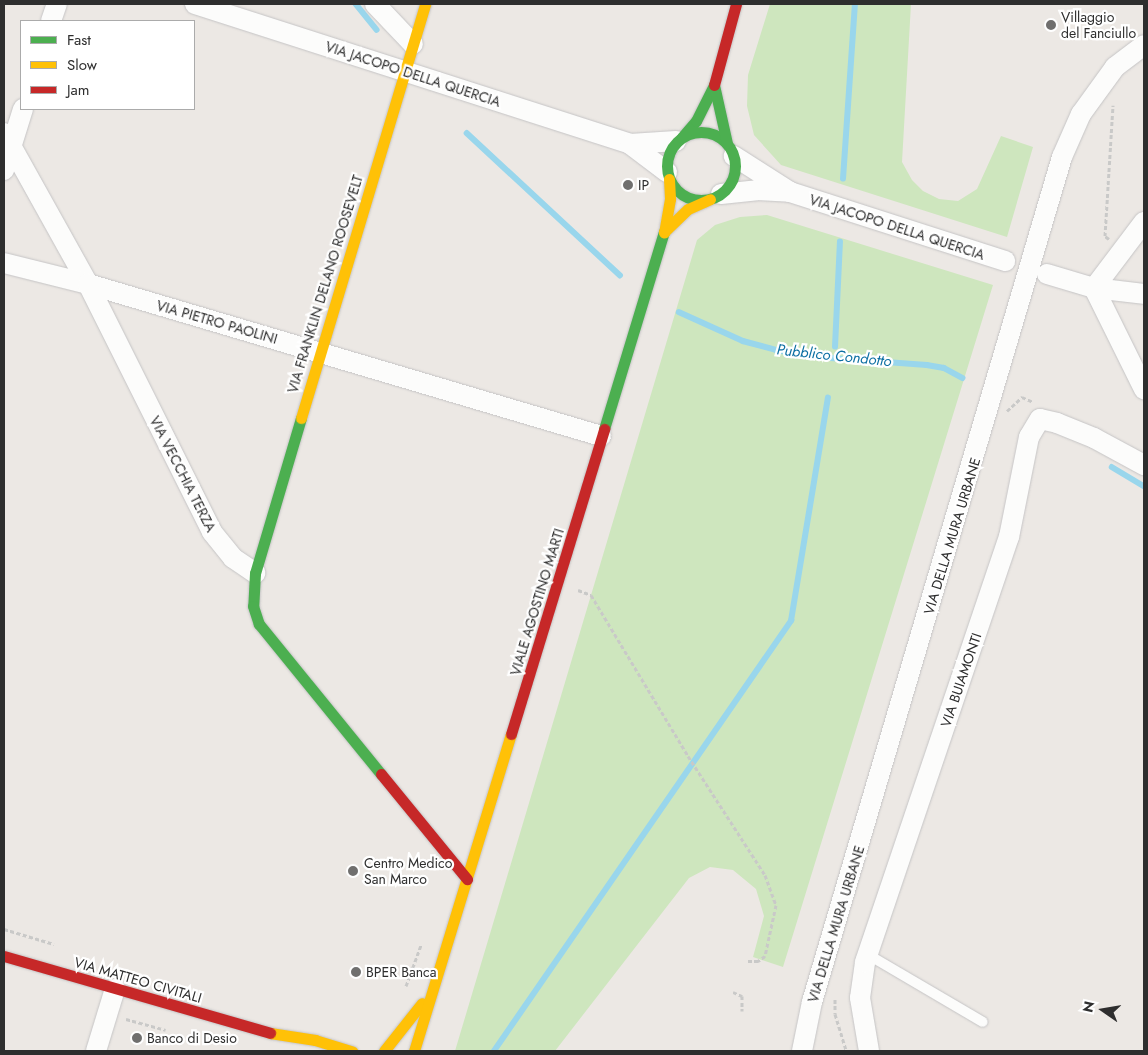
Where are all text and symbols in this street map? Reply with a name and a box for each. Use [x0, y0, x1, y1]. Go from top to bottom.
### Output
place label: Villaggio del Fanciullo [1061, 9, 1136, 41]
marker: Villaggio del Fanciullo [1045, 19, 1057, 31]
legend [20, 20, 195, 110]
text: Fast [67, 29, 91, 51]
street label: VIA JACOPO DELLA QUERCIA [323, 38, 503, 110]
text: Slow [67, 54, 97, 76]
text: Jam [67, 79, 90, 101]
street label: VIA FRANKLIN DELANO ROOSEVELT [284, 173, 366, 395]
place label: IP [638, 177, 649, 193]
marker: IP [622, 179, 634, 191]
street label: VIA JACOPO DELLA QUERCIA [807, 191, 987, 263]
street label: VIA PIETRO PAOLINI [155, 297, 279, 347]
water label: Pubblico Condotto [776, 341, 892, 371]
street label: VIA VECCHIA TERZA [146, 413, 220, 535]
street label: VIA DELLA MURA URBANE [920, 456, 984, 616]
street label: VIALE AGOSTINO MARTI [507, 526, 567, 678]
street label: VIA BUIAMONTI [937, 631, 985, 729]
street label: VIA DELLA MURA URBANE [804, 844, 868, 1004]
place label: Centro Medico San Marco [364, 855, 452, 888]
marker: Centro Medico San Marco [346, 864, 360, 878]
street label: VIA MATTEO CIVITALI [72, 954, 204, 1006]
place label: BPER Banca [366, 964, 437, 980]
marker: BPER Banca [350, 966, 362, 978]
north arrow [1078, 985, 1128, 1035]
text: N [1077, 999, 1099, 1014]
place label: Banco di Desio [147, 1030, 237, 1046]
marker: Banco di Desio [131, 1032, 143, 1044]

